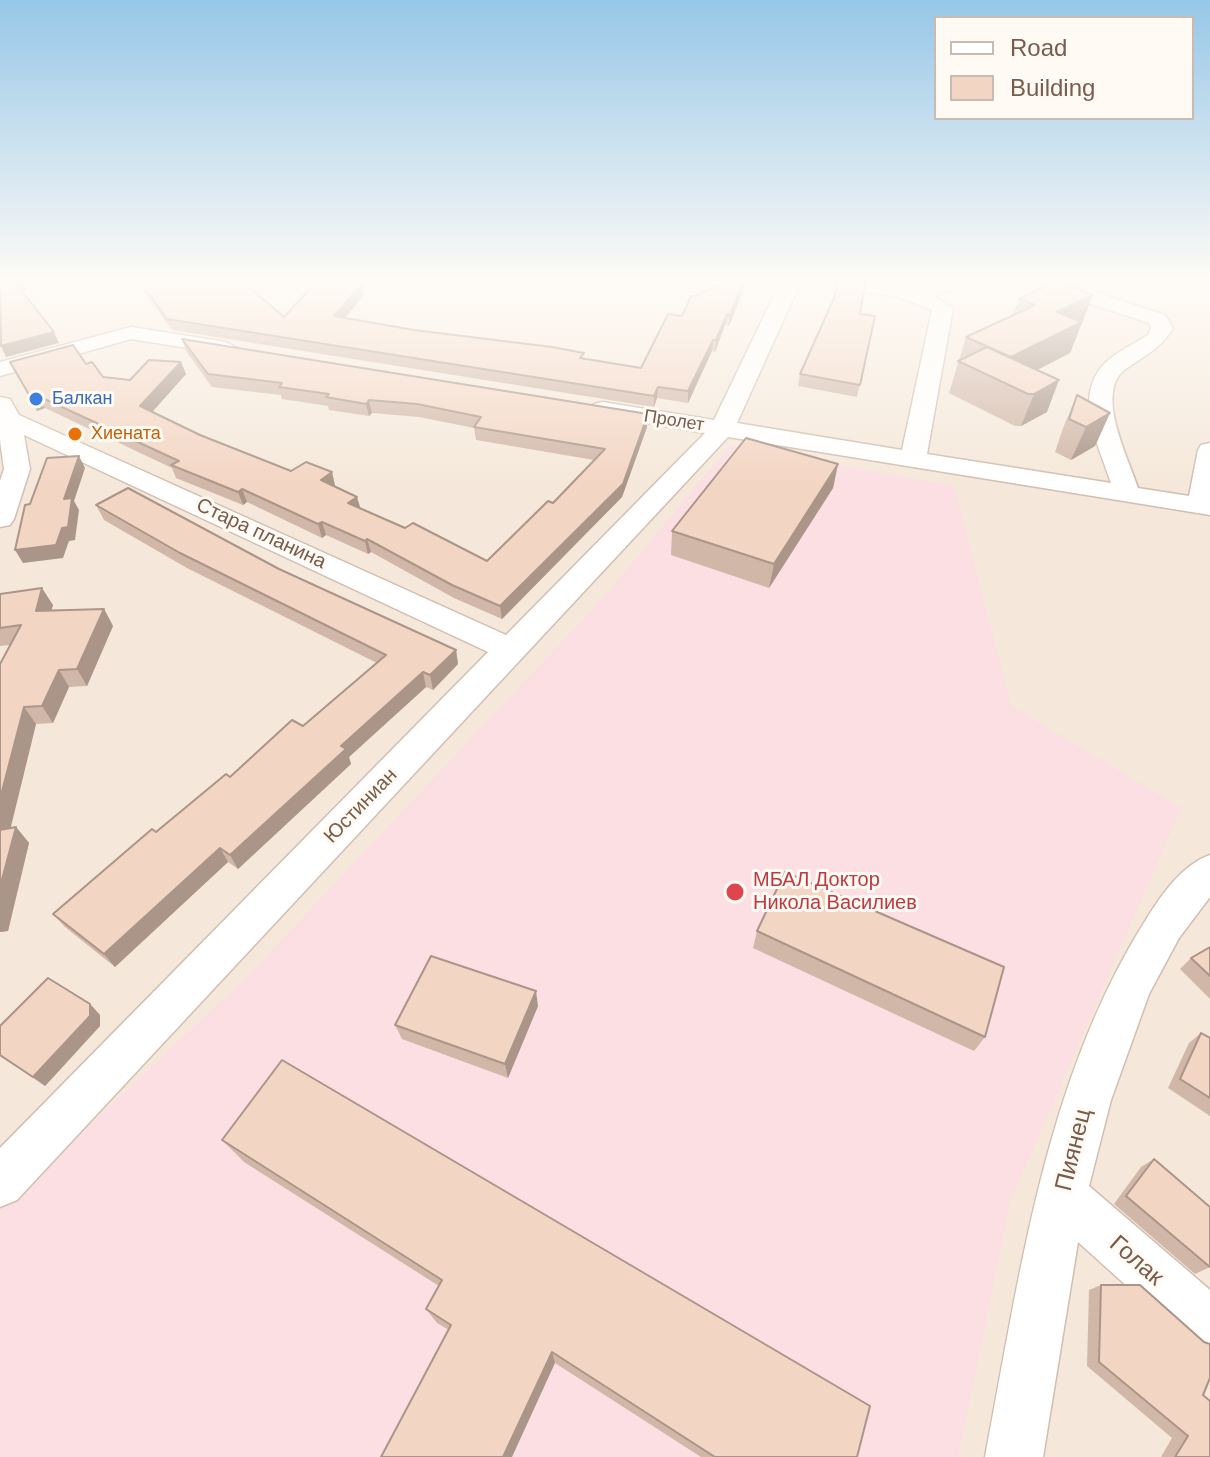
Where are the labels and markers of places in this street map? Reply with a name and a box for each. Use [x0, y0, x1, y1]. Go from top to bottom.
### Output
place label: Балкан [52, 388, 113, 410]
marker: Балкан [27, 390, 45, 408]
place label: Хиената [91, 423, 161, 445]
marker: Хиената [66, 425, 84, 443]
place label: МБАЛ Доктор Никола Василиев [753, 868, 917, 915]
marker: МБАЛ Доктор Никола Василиев [724, 881, 746, 903]

